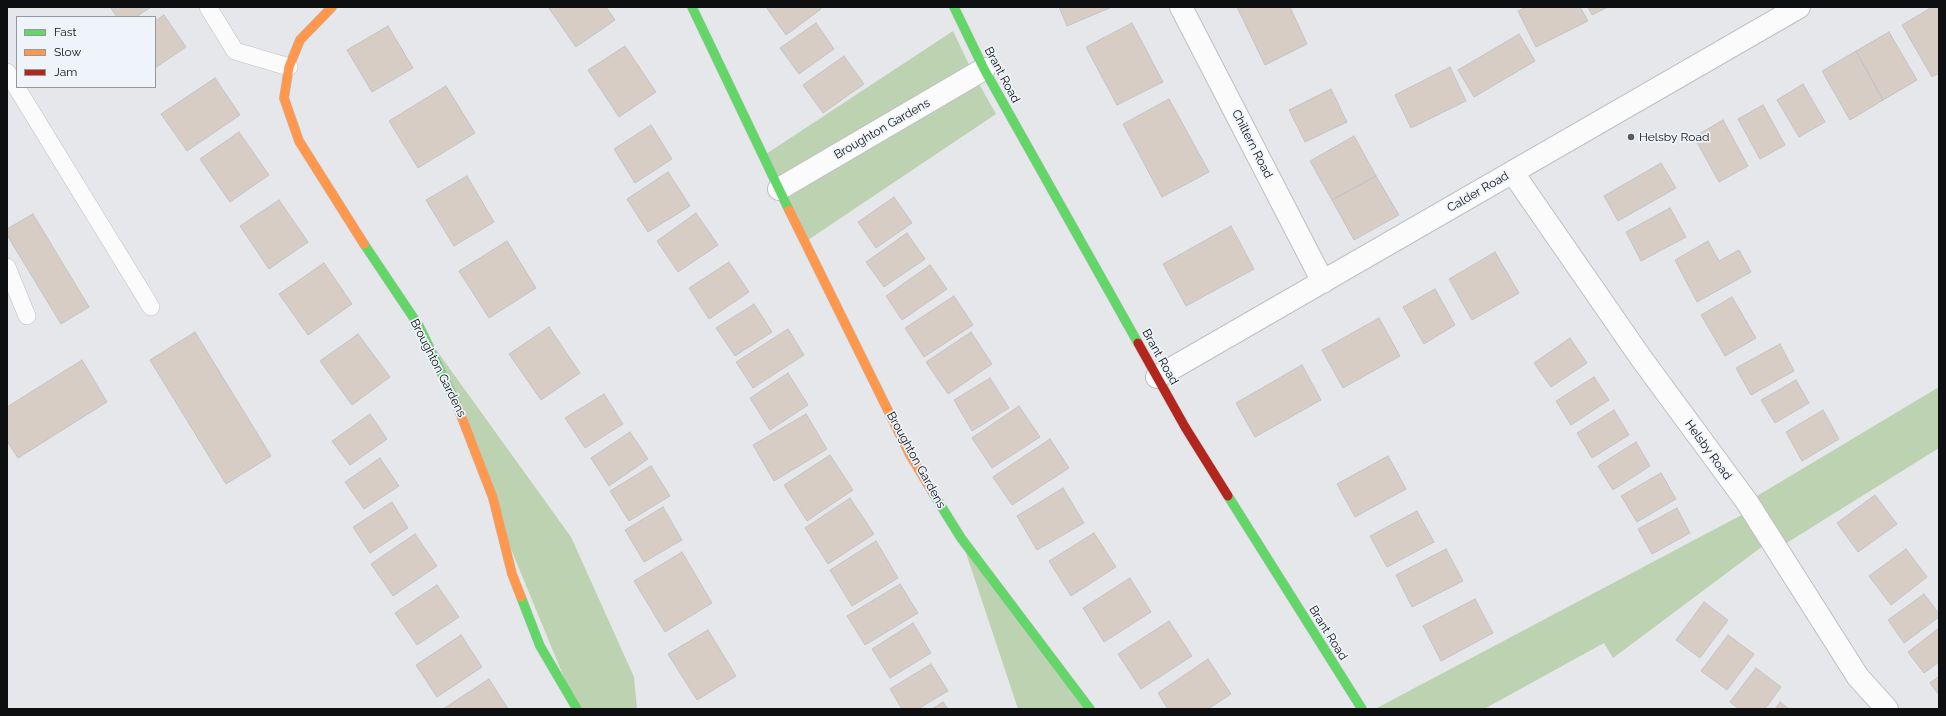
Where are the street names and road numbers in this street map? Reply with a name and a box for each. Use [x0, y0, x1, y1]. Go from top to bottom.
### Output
street label: Brant Road [981, 44, 1023, 106]
street label: Broughton Gardens [832, 96, 932, 162]
street label: Chiltern Road [1229, 107, 1275, 181]
street label: Calder Road [1445, 169, 1511, 215]
street label: Broughton Gardens [407, 317, 469, 419]
street label: Brant Road [1139, 327, 1181, 387]
street label: Broughton Gardens [883, 409, 949, 511]
street label: Helsby Road [1681, 417, 1735, 483]
street label: Brant Road [1306, 603, 1350, 663]

